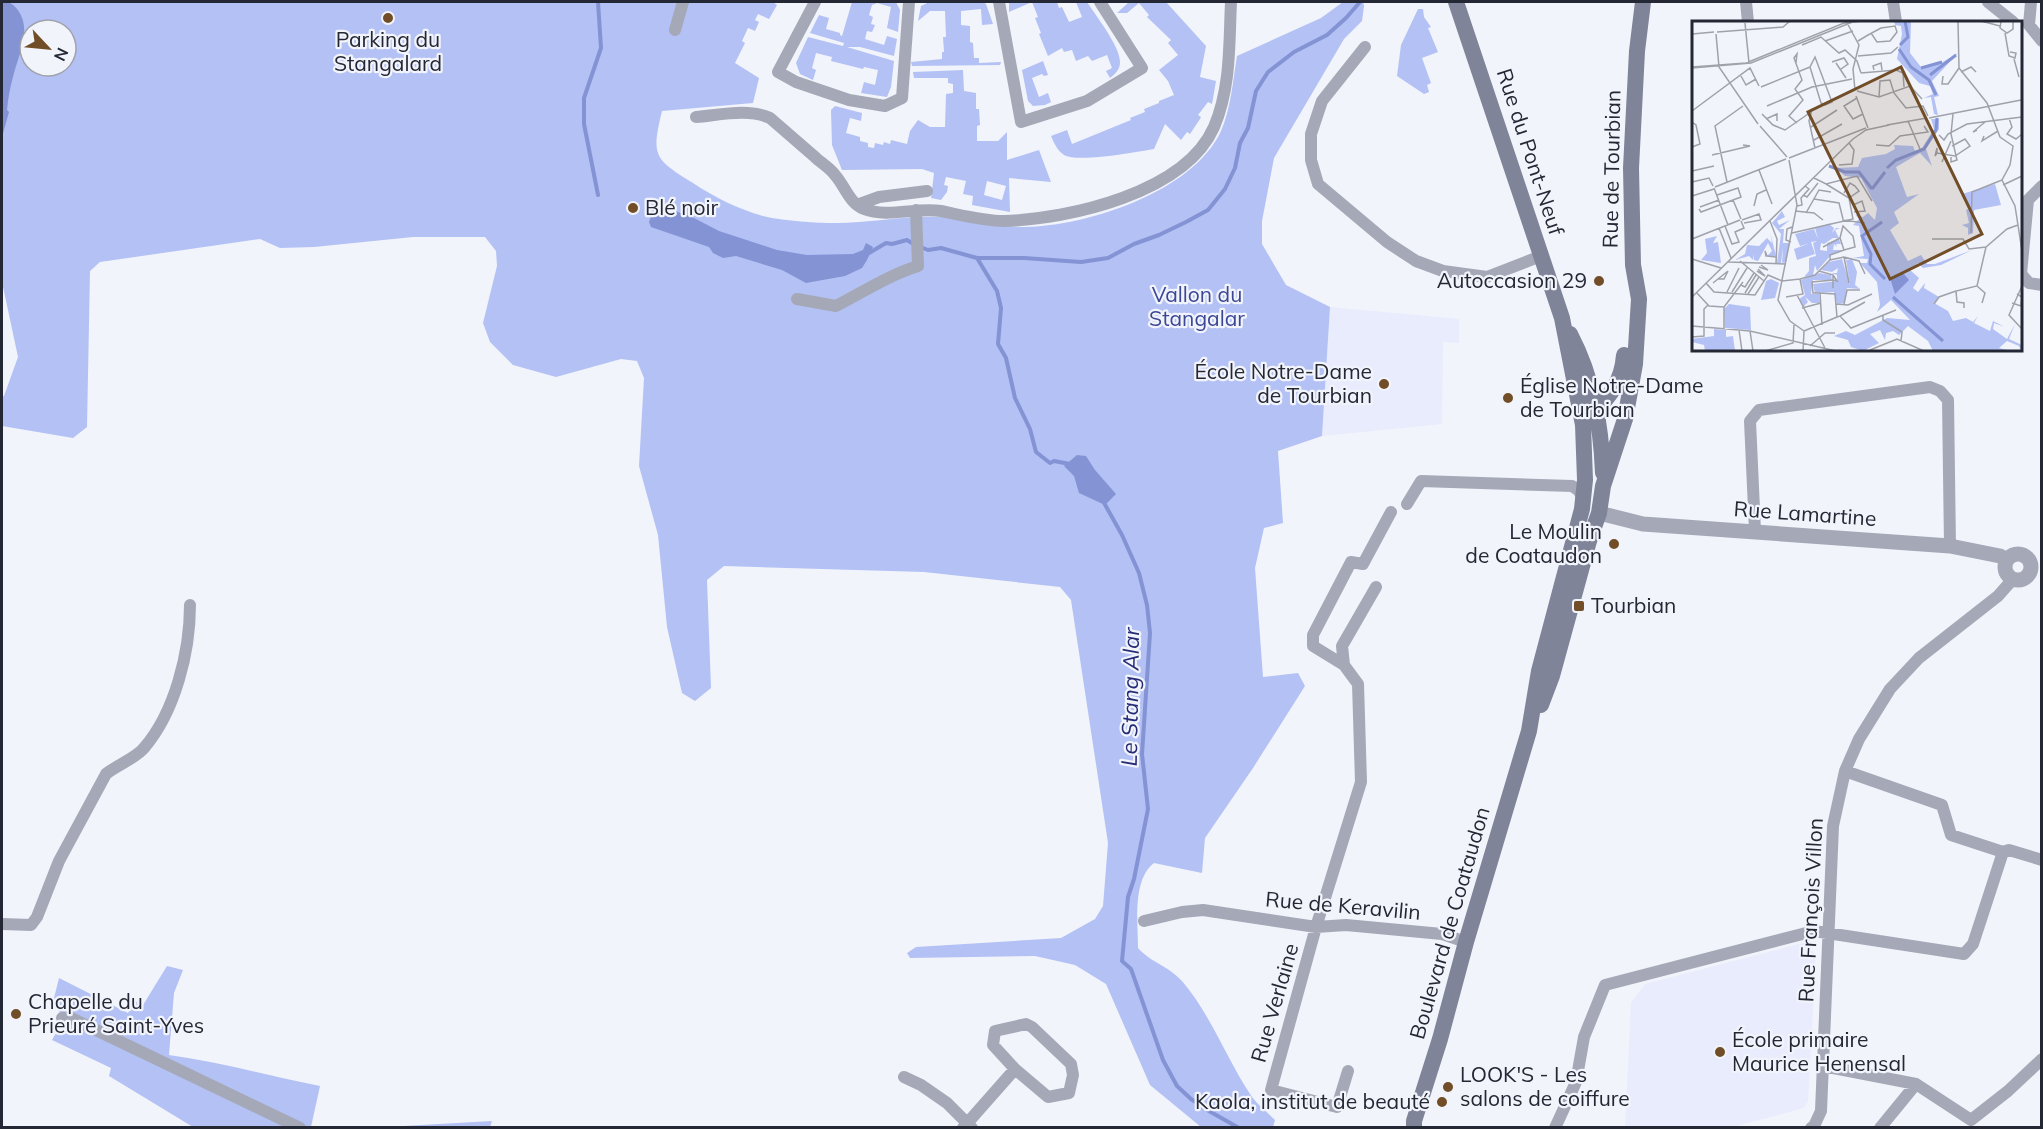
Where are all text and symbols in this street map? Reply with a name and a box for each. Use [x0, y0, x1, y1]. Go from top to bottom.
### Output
marker: Parking du Stangalard [381, 11, 395, 25]
north arrow [18, 18, 78, 78]
inset map [1692, 21, 2022, 351]
place label: Parking du Stangalard [334, 26, 442, 76]
text: N [50, 45, 73, 64]
street label: Rue du Pont-Neuf [1492, 65, 1570, 239]
street label: Rue de Tourbian [1597, 90, 1625, 248]
place label: Blé noir [645, 194, 718, 220]
marker: Blé noir [626, 201, 640, 215]
place label: Autoccasion 29 [1437, 267, 1587, 293]
marker: Autoccasion 29 [1592, 274, 1606, 288]
park label: Vallon du Stangalar [1149, 281, 1245, 331]
place label: École Notre-Dame de Tourbian [1194, 358, 1372, 408]
place label: Église Notre-Dame de Tourbian [1520, 372, 1703, 422]
marker: École Notre-Dame de Tourbian [1377, 377, 1391, 391]
marker: Église Notre-Dame de Tourbian [1501, 391, 1515, 405]
street label: Rue Lamartine [1733, 495, 1877, 531]
place label: Le Moulin de Coataudon [1465, 518, 1602, 568]
marker: Le Moulin de Coataudon [1607, 537, 1621, 551]
place label: Tourbian [1591, 592, 1676, 618]
marker: Tourbian [1572, 599, 1586, 613]
water label: Le Stang Alar [1115, 626, 1145, 767]
street label: Boulevard de Coataudon [1403, 804, 1495, 1042]
street label: Rue François Villon [1792, 817, 1828, 1003]
street label: Rue de Keravilin [1264, 885, 1422, 925]
street label: Rue Verlaine [1245, 940, 1303, 1065]
place label: Chapelle du Prieuré Saint-Yves [28, 988, 204, 1038]
marker: Chapelle du Prieuré Saint-Yves [9, 1007, 23, 1021]
place label: École primaire Maurice Henensal [1732, 1026, 1906, 1076]
marker: École primaire Maurice Henensal [1713, 1045, 1727, 1059]
place label: LOOK'S - Les salons de coiffure [1460, 1061, 1630, 1111]
marker: LOOK'S - Les salons de coiffure [1441, 1080, 1455, 1094]
place label: Kaola, institut de beauté [1195, 1088, 1430, 1114]
marker: Kaola, institut de beauté [1435, 1095, 1449, 1109]

